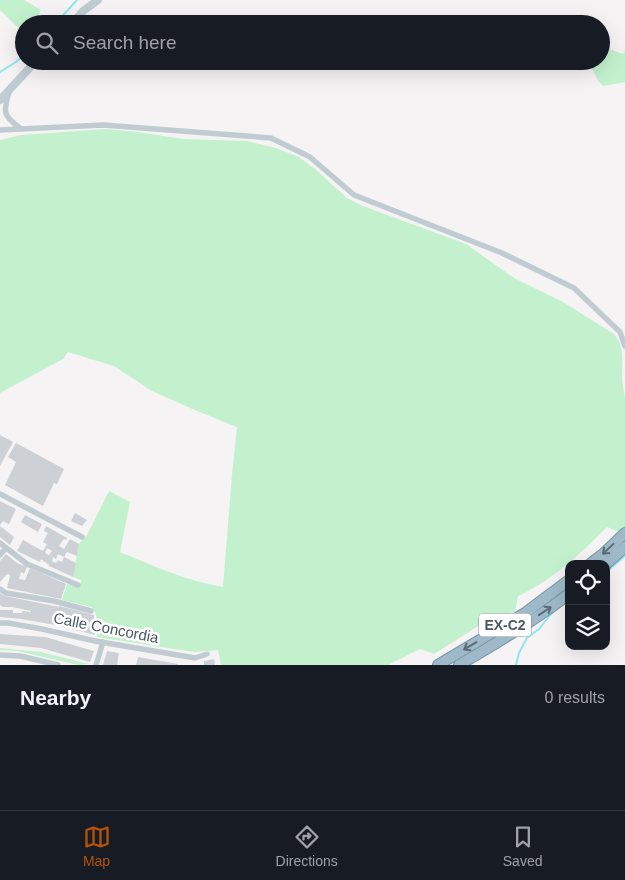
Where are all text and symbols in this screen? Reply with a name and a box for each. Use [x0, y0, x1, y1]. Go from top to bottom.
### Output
search box [15, 15, 610, 70]
icon: search [33, 29, 61, 57]
text: Search here [73, 32, 177, 53]
one-way arrow [602, 543, 615, 555]
map controls [565, 560, 610, 650]
button: locate [565, 560, 610, 605]
button: layers [565, 605, 610, 650]
one-way arrow [538, 606, 552, 617]
street label: Calle Concordia [52, 609, 161, 646]
road number: EX-C2 [479, 614, 531, 636]
one-way arrow [464, 641, 478, 651]
text: Nearby [20, 686, 91, 709]
text: 0 results [545, 689, 605, 706]
tab: Map [83, 823, 111, 869]
tab: Directions [276, 823, 338, 869]
tab: Saved [503, 823, 542, 869]

